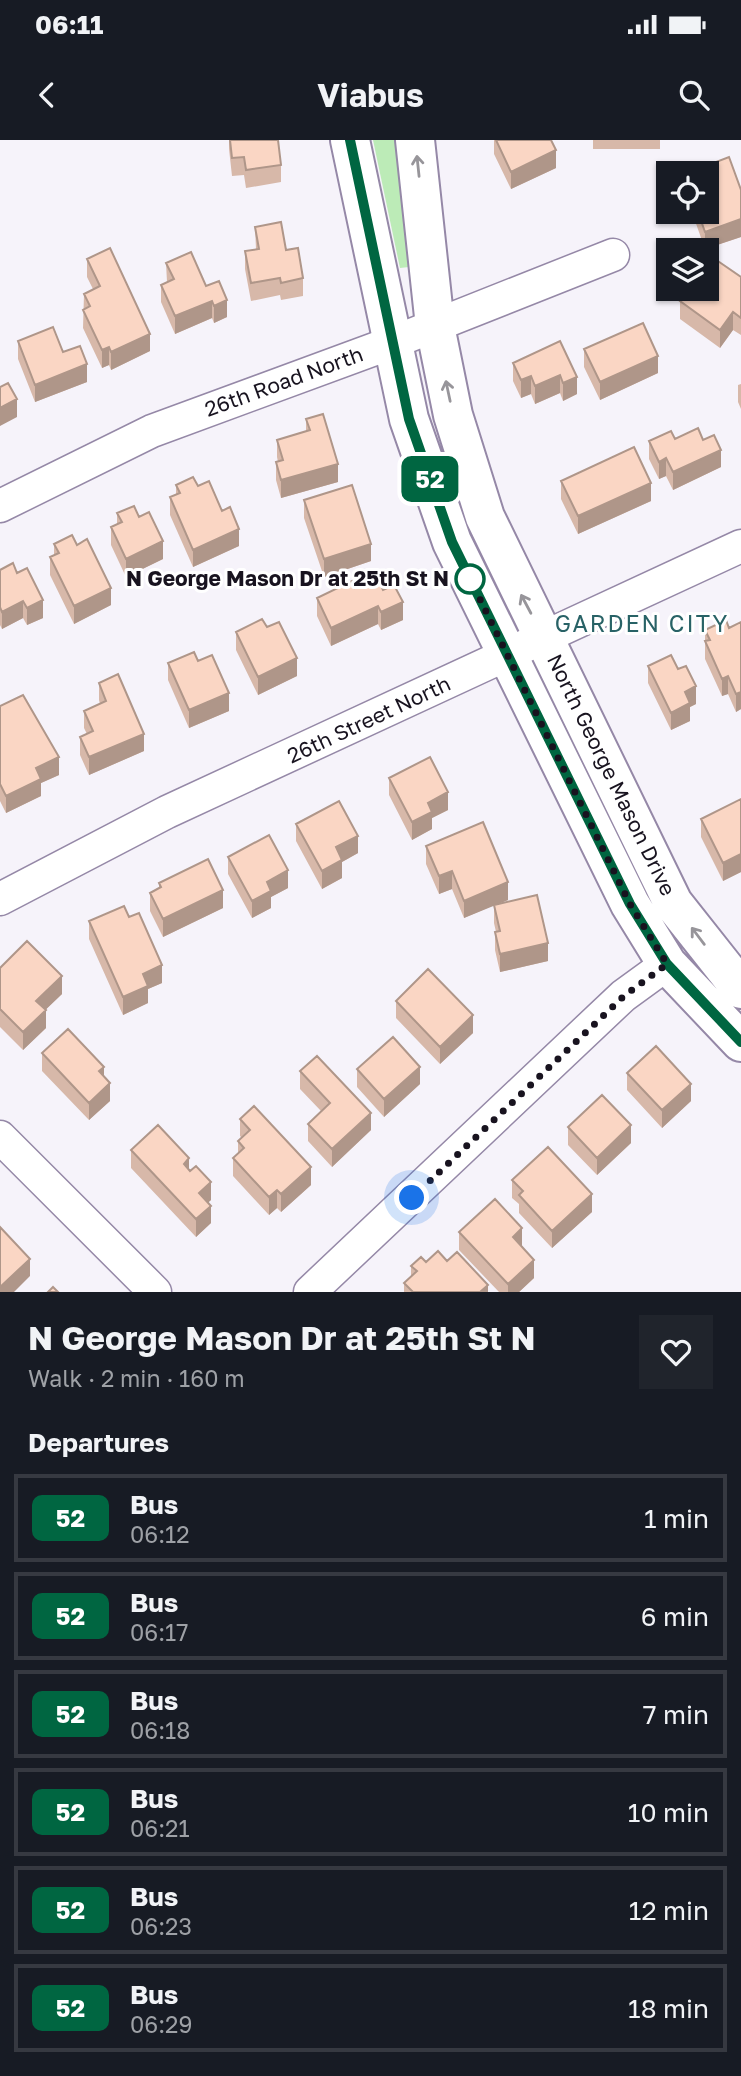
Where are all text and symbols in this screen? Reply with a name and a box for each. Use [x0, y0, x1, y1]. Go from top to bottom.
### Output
text: 06:11 [35, 9, 104, 40]
icon: back [28, 76, 66, 114]
text: Viabus [317, 76, 424, 114]
icon: search [675, 76, 713, 114]
one-way arrow [411, 155, 424, 178]
map controls [656, 161, 719, 301]
button: locate [656, 161, 719, 224]
button: layers [656, 238, 719, 301]
street label: 26th Road North [201, 340, 366, 422]
one-way arrow [441, 380, 455, 403]
line badge: 52 [398, 456, 462, 502]
text: 52 [415, 464, 445, 493]
marker: N George Mason Dr at 25th St N [455, 564, 485, 594]
place label: N George Mason Dr at 25th St N [126, 565, 449, 591]
one-way arrow [518, 594, 532, 615]
district label: GARDEN CITY [555, 609, 729, 637]
street label: North George Mason Drive [542, 650, 682, 900]
street label: 26th Street North [283, 670, 454, 768]
one-way arrow [691, 927, 706, 945]
your location [394, 1180, 429, 1215]
button: heart [639, 1315, 713, 1389]
text: N George Mason Dr at 25th St N [28, 1318, 536, 1357]
text: Walk · 2 min · 160 m [28, 1364, 245, 1392]
text: Departures [28, 1427, 169, 1458]
text: Bus [130, 1489, 178, 1520]
text: 52 [56, 1503, 85, 1532]
text: 1 min [644, 1503, 709, 1534]
text: 06:12 [130, 1520, 190, 1548]
text: Bus [130, 1587, 178, 1618]
text: 52 [56, 1601, 85, 1630]
text: 6 min [641, 1601, 709, 1632]
text: 06:17 [130, 1618, 188, 1646]
text: Bus [130, 1685, 178, 1716]
text: 52 [56, 1699, 85, 1728]
text: 7 min [643, 1699, 709, 1730]
text: 06:18 [130, 1716, 190, 1744]
text: Bus [130, 1783, 178, 1814]
text: 52 [56, 1797, 85, 1826]
text: 10 min [628, 1797, 709, 1828]
text: 06:21 [130, 1814, 190, 1842]
text: Bus [130, 1881, 178, 1912]
text: 52 [56, 1895, 85, 1924]
text: 12 min [629, 1895, 709, 1926]
text: 06:23 [130, 1912, 192, 1940]
text: Bus [130, 1979, 178, 2010]
text: 52 [56, 1993, 85, 2022]
text: 18 min [628, 1993, 709, 2024]
text: 06:29 [130, 2010, 192, 2038]

